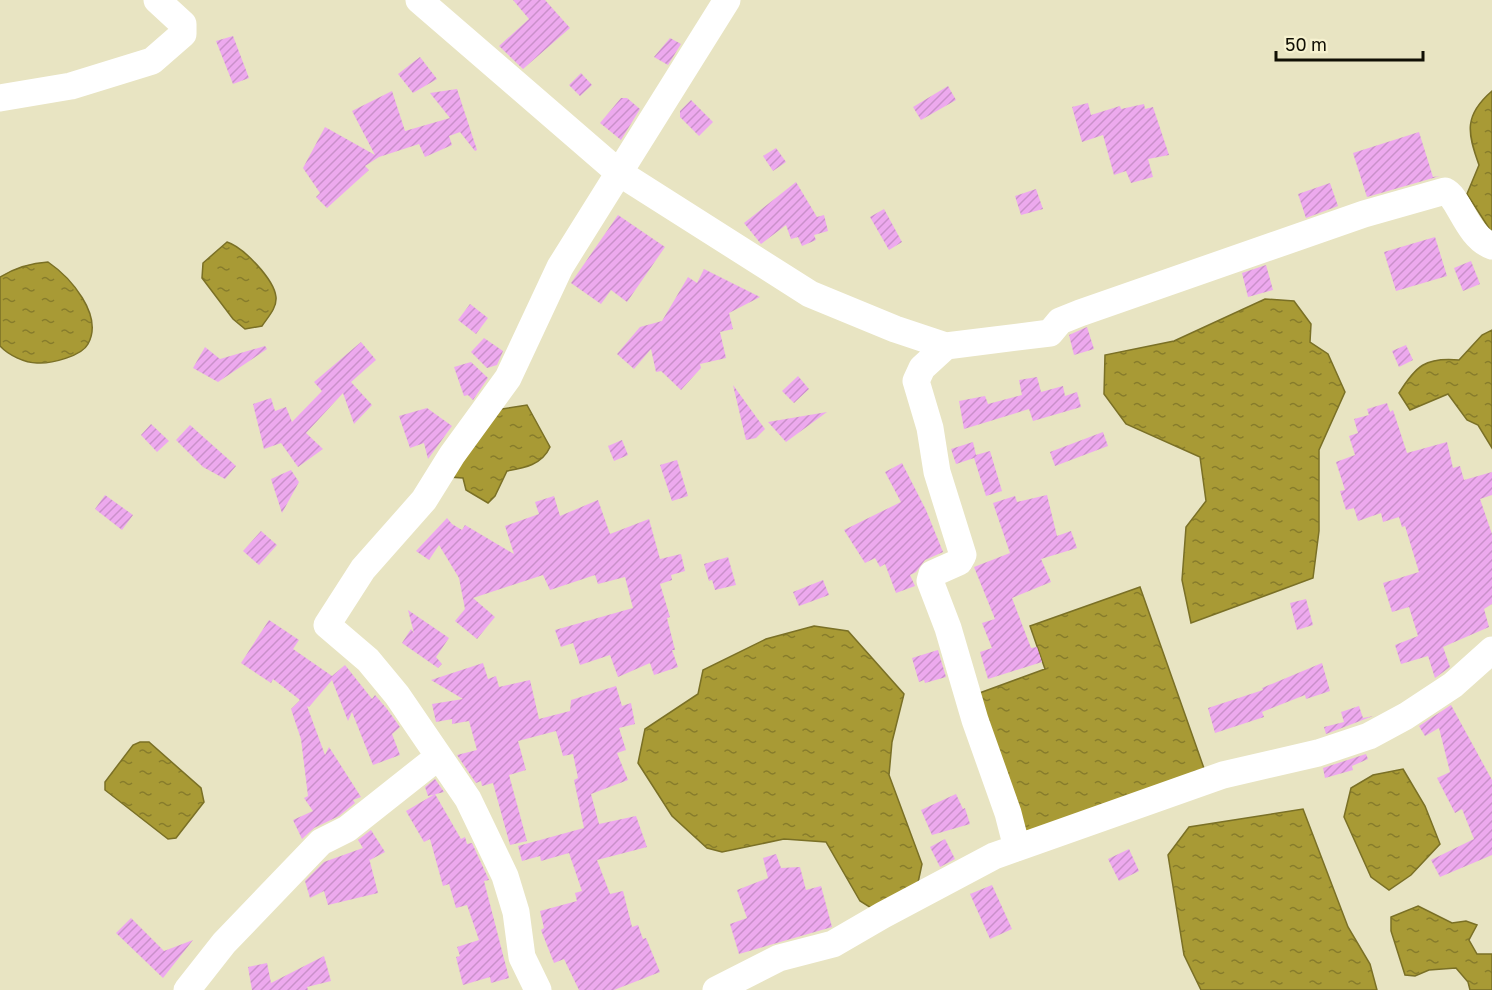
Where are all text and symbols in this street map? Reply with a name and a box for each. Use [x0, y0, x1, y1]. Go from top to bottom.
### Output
scale bar [1276, 24, 1423, 62]
text: 50 m [1285, 33, 1327, 55]

